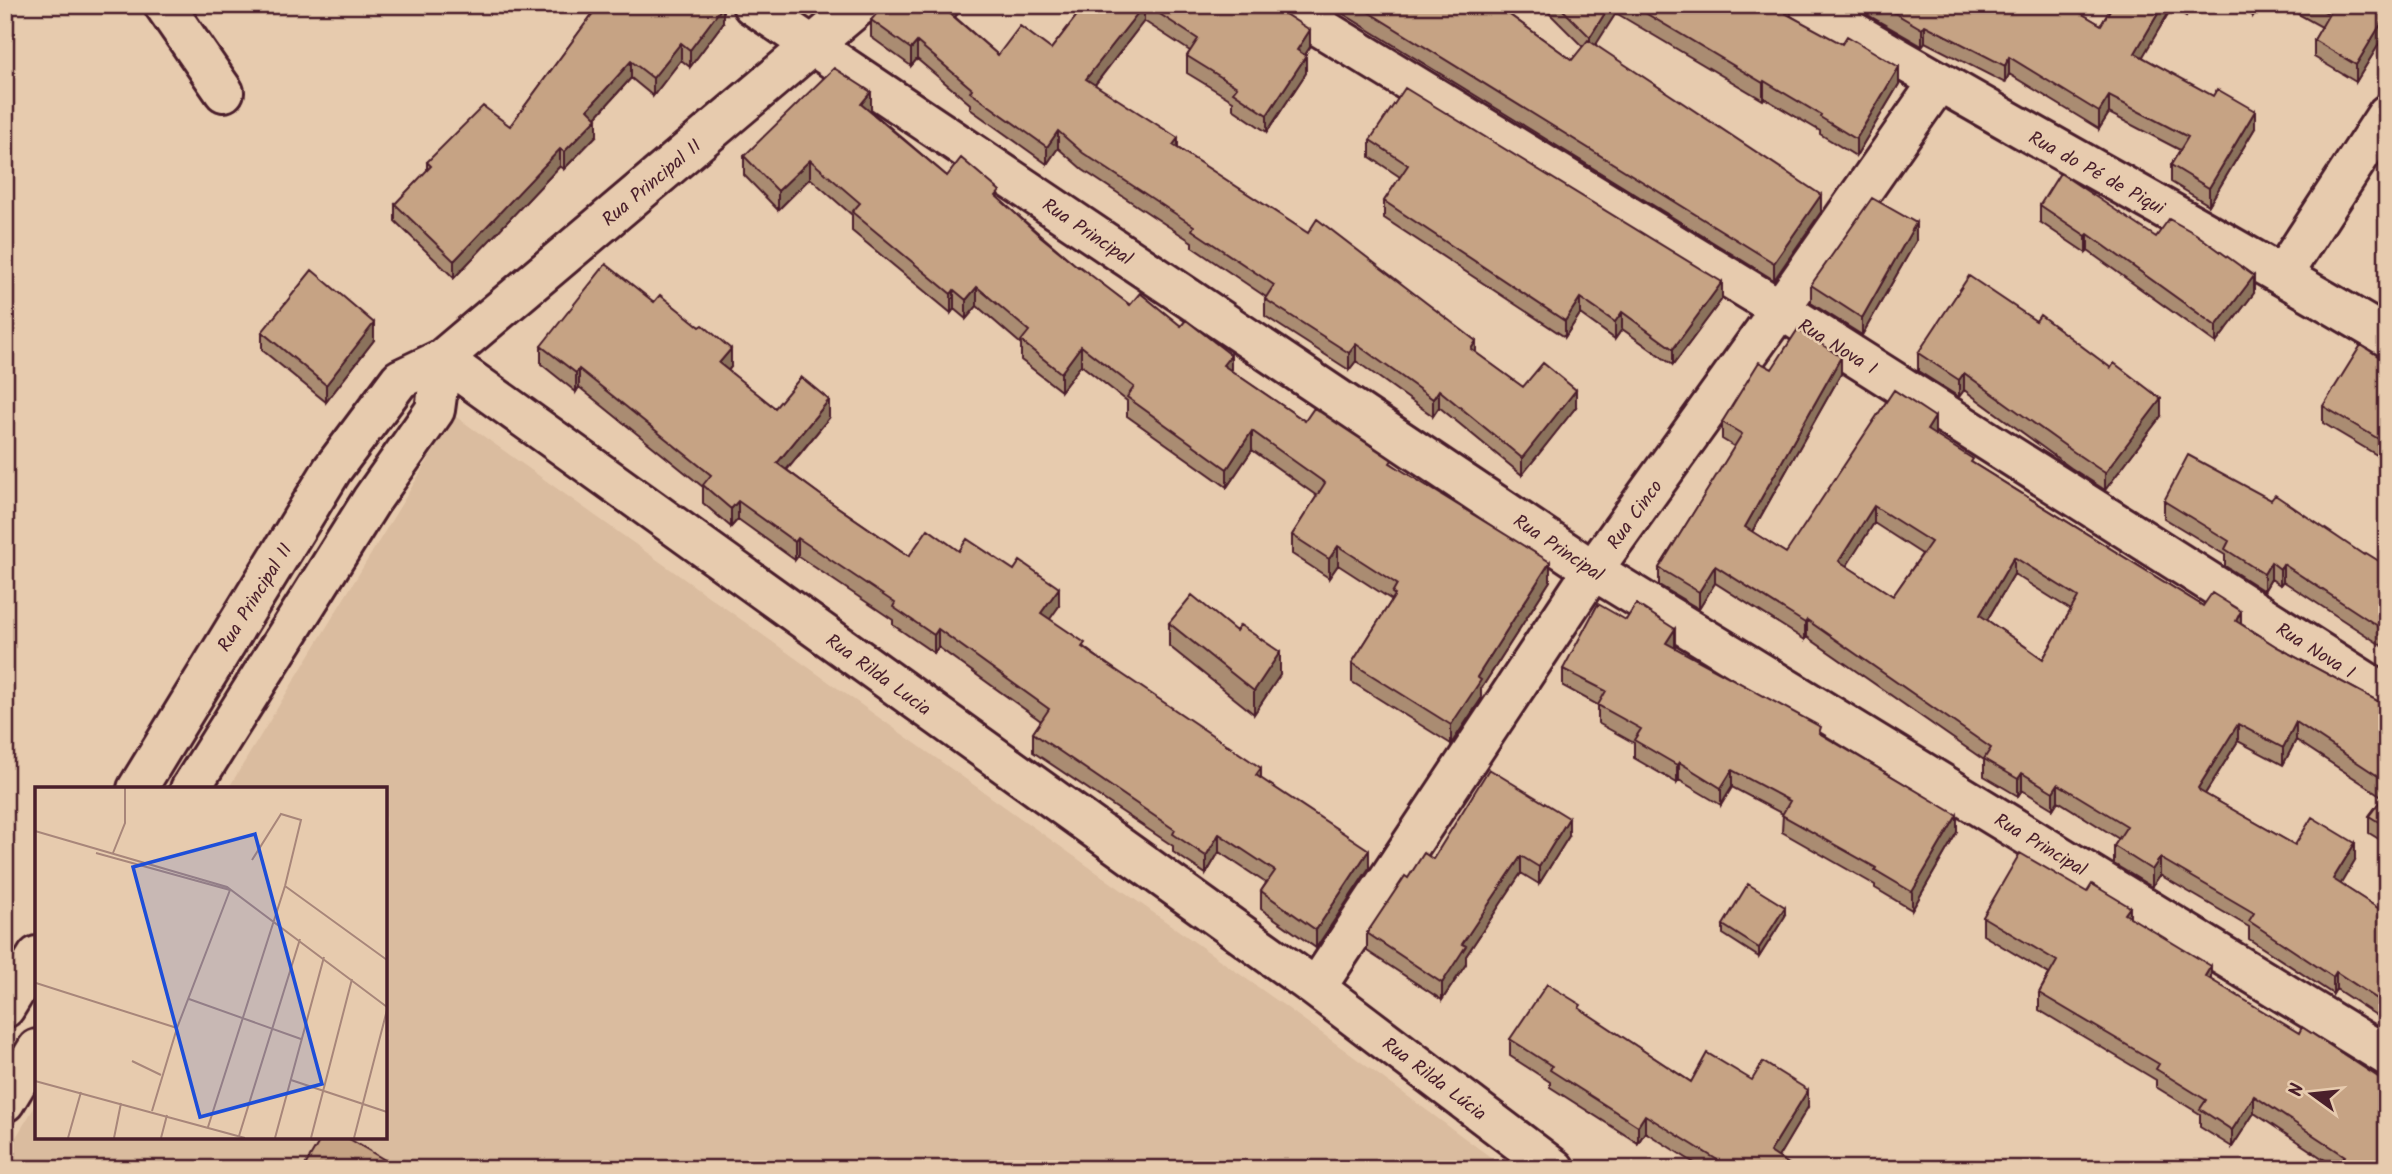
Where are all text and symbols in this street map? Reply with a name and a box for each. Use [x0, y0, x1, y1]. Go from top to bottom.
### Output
street label: Rua do Pé de Piqui [2022, 124, 2171, 224]
street label: Rua Principal II [596, 132, 709, 235]
street label: Rua Principal [1036, 191, 1139, 274]
street label: Rua Nova I [1791, 311, 1883, 384]
street label: Rua Cinco [1600, 474, 1671, 556]
street label: Rua Principal [1507, 507, 1610, 590]
street label: Rua Principal II [210, 538, 301, 658]
street label: Rua Nova I [2269, 615, 2361, 688]
street label: Rua Rilda Lucia [819, 627, 937, 724]
inset map [35, 787, 387, 1139]
street label: Rua Principal [1988, 806, 2092, 885]
street label: Rua Rilda Lúcia [1375, 1030, 1493, 1129]
north arrow [2276, 1058, 2346, 1128]
text: N [2281, 1080, 2314, 1100]

